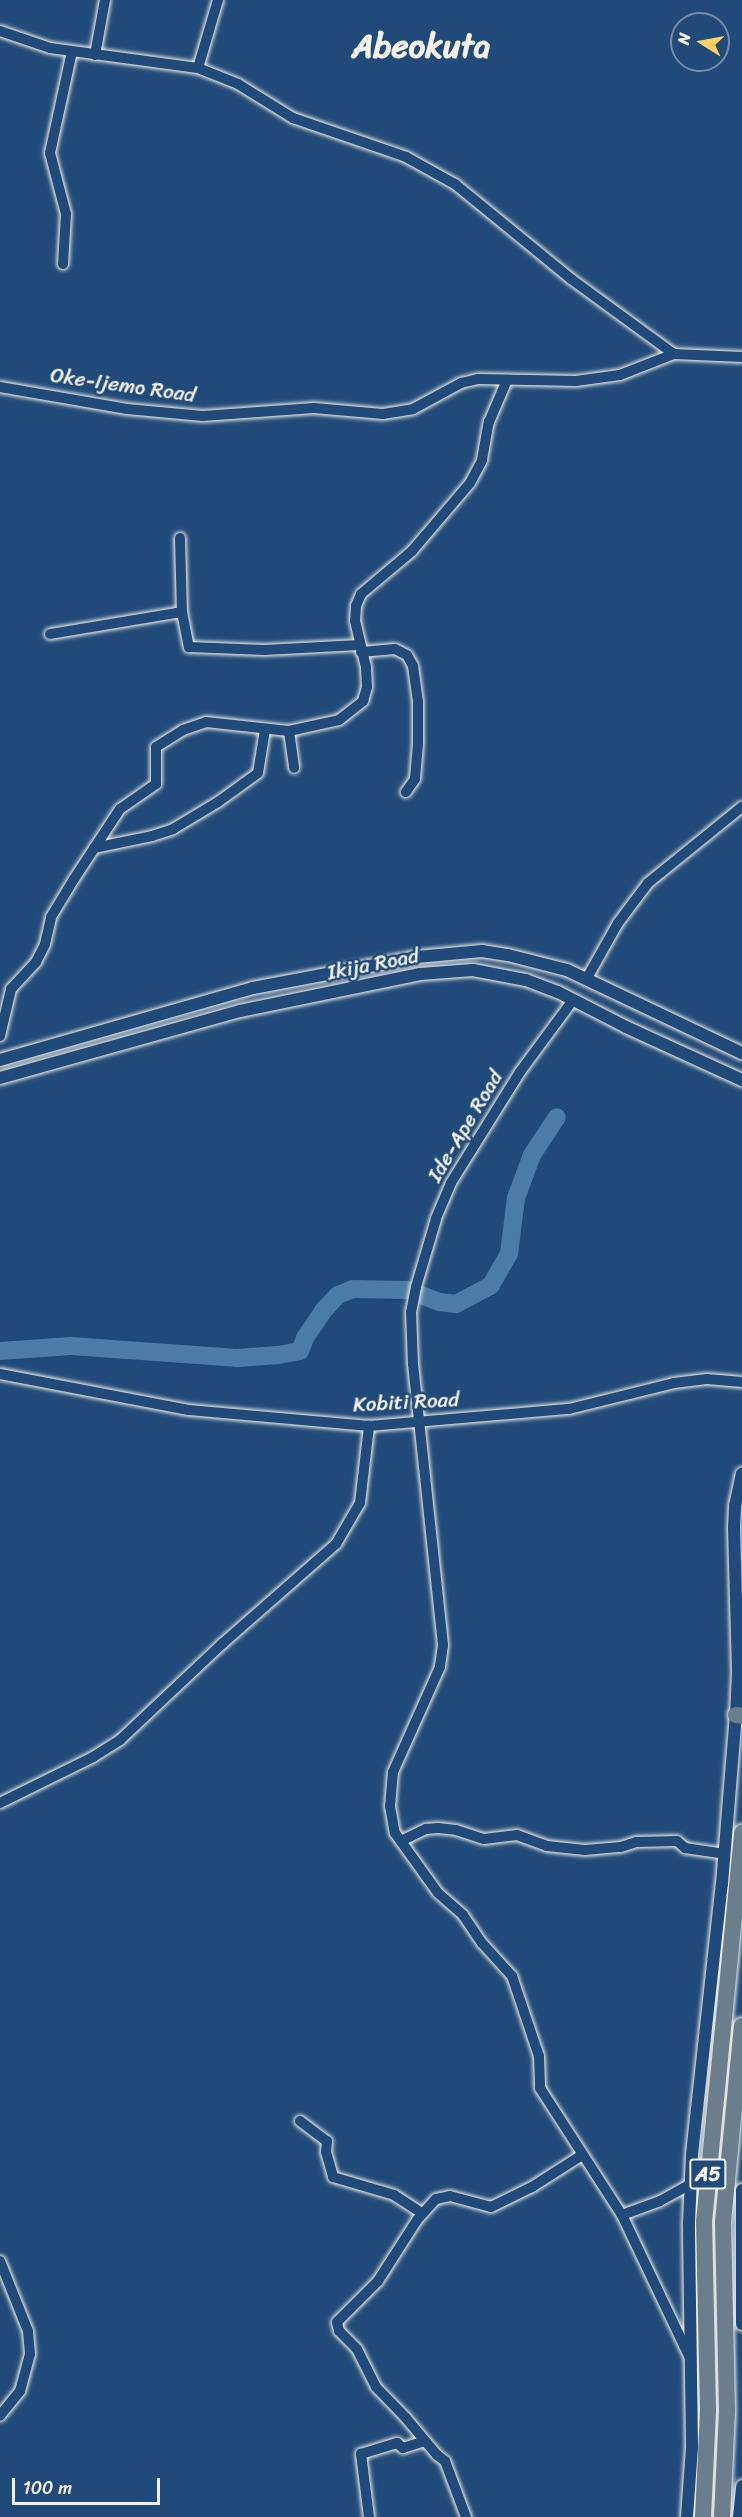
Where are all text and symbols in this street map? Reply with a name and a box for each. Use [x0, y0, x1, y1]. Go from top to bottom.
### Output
north arrow [670, 12, 730, 72]
district label: Abeokuta [352, 27, 490, 67]
text: N [669, 31, 699, 47]
street label: Oke-Ijemo Road [49, 362, 197, 408]
street label: Ikija Road [325, 943, 421, 985]
street label: Ide-Ape Road [422, 1066, 508, 1186]
street label: Kobiti Road [352, 1387, 460, 1417]
road number: A5 [688, 2157, 728, 2191]
scale bar [15, 2466, 164, 2504]
text: 100 m [23, 2472, 72, 2504]

